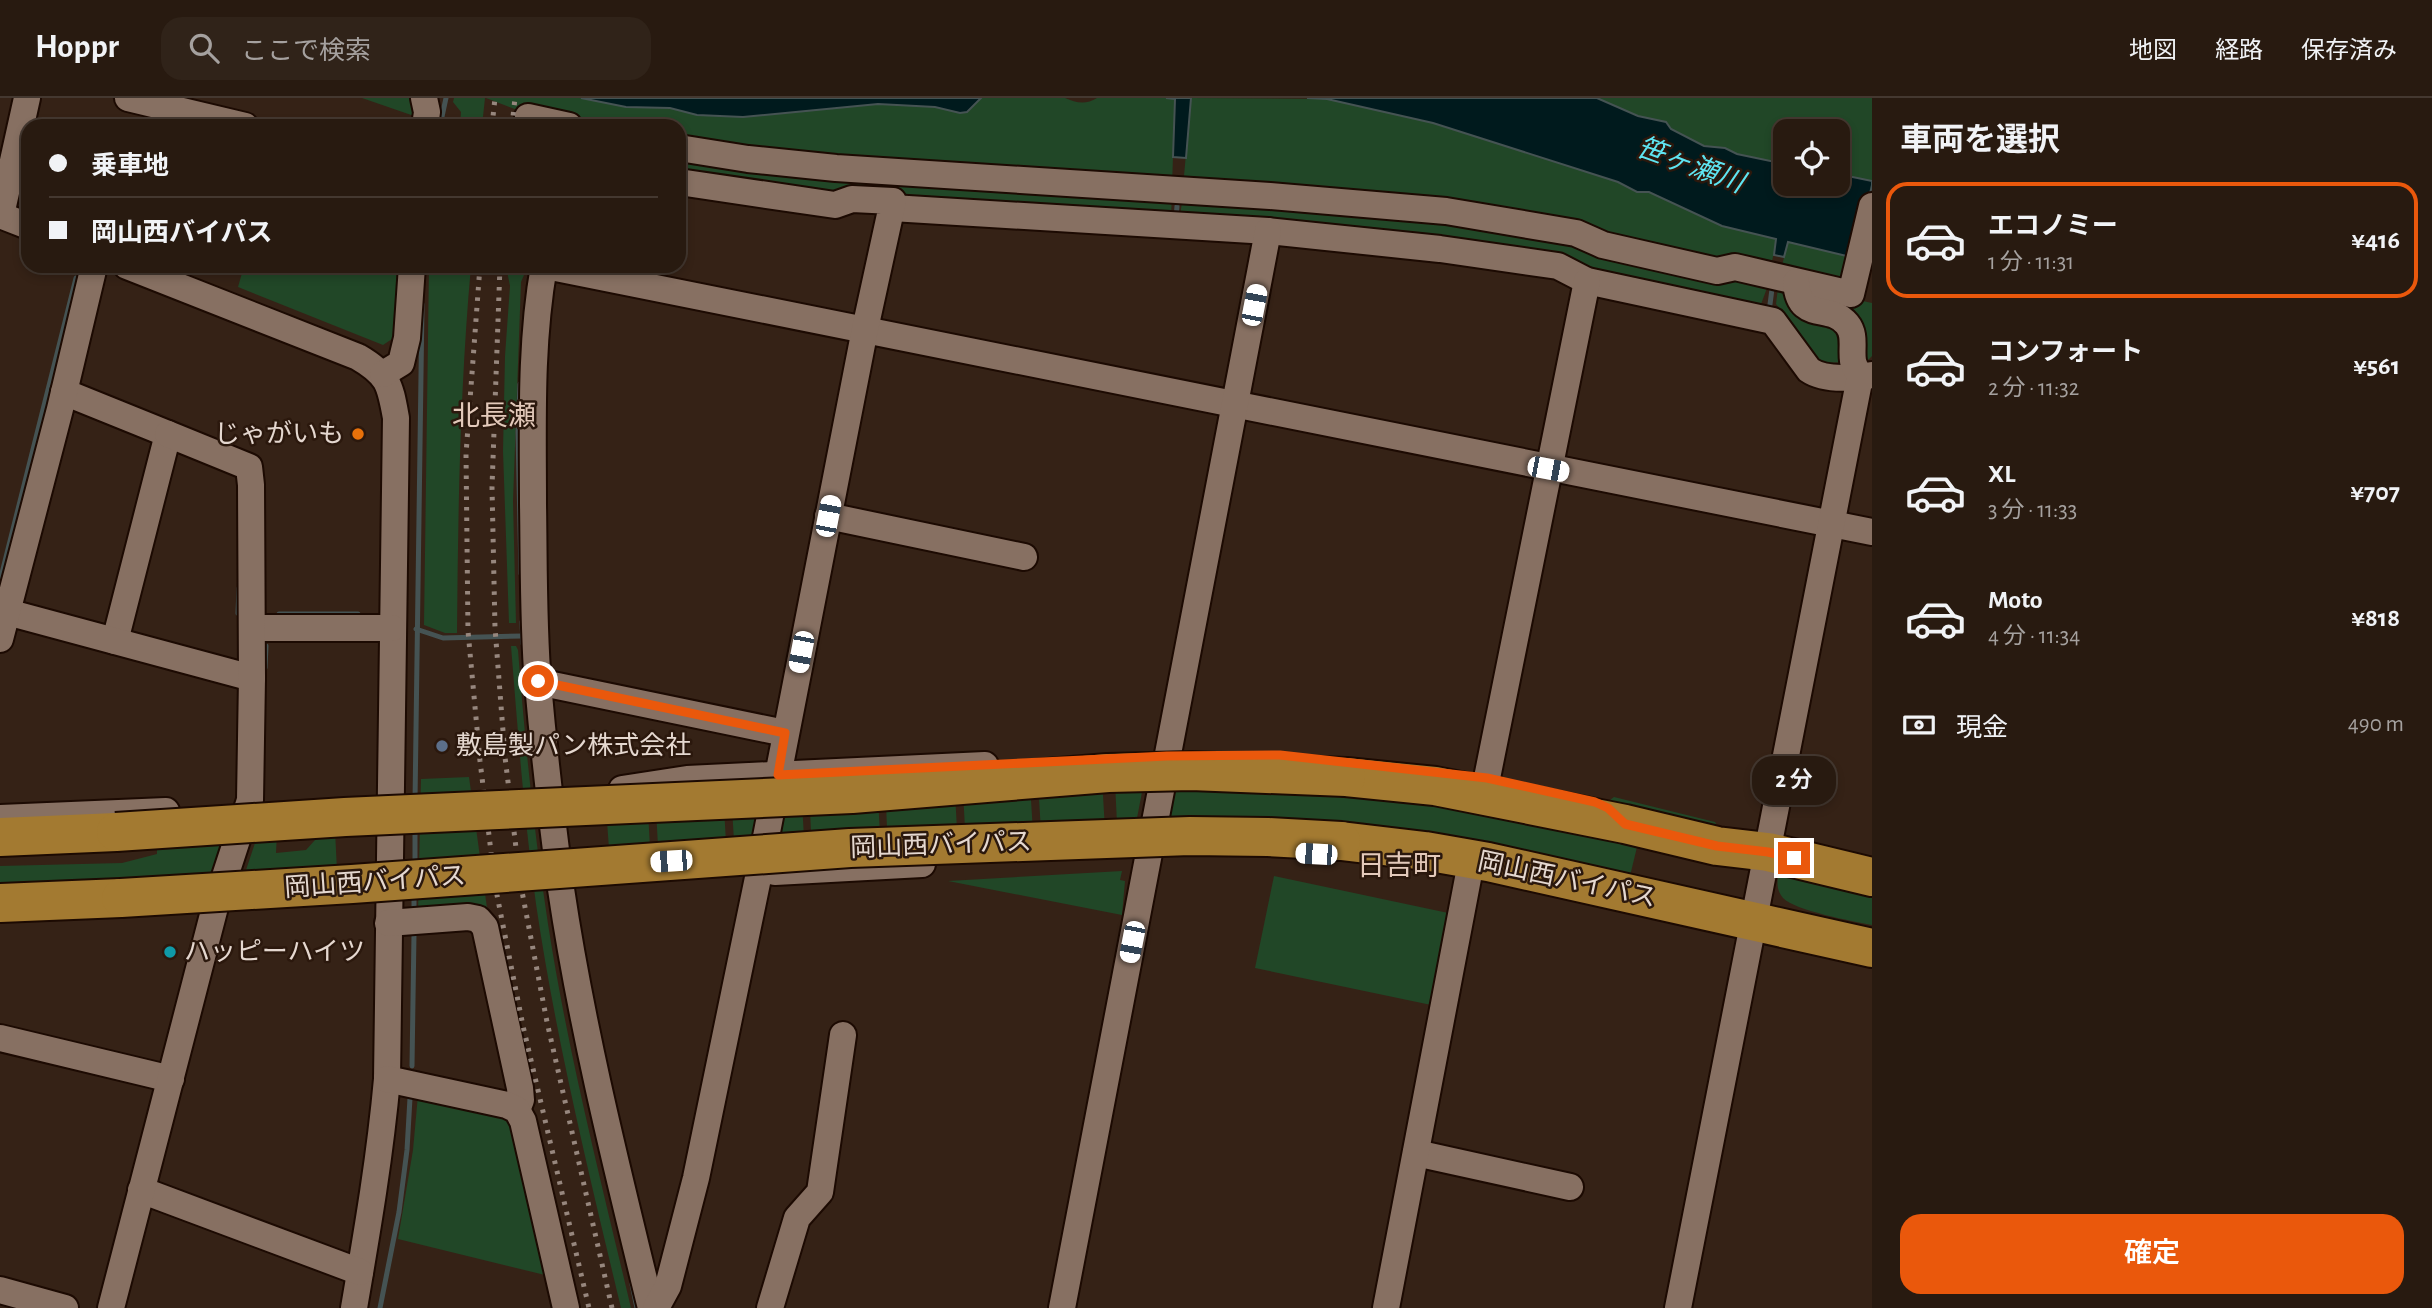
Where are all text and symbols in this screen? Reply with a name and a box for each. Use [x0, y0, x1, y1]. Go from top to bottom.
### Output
search box [161, 17, 651, 80]
icon: search [185, 29, 223, 67]
text: Hoppr [35, 31, 119, 64]
text: ここで検索 [241, 38, 371, 64]
text: 地図 [2129, 39, 2177, 63]
text: 経路 [2215, 39, 2263, 63]
text: 保存済み [2301, 39, 2397, 63]
map controls [1773, 119, 1850, 196]
button: locate [1773, 119, 1850, 196]
text: 車両を選択 [1900, 124, 2060, 156]
water label: 笹ヶ瀬川 [1633, 132, 1751, 199]
text: 乗車地 [91, 153, 169, 179]
icon: car [1904, 209, 1967, 272]
text: エコノミー [1988, 213, 2118, 239]
text: 岡山西バイパス [91, 220, 272, 246]
text: ¥416 [2351, 227, 2400, 253]
text: 1 分 · 11:31 [1988, 251, 2074, 274]
car [1240, 282, 1269, 328]
icon: car [1904, 335, 1967, 398]
text: コンフォート [1988, 339, 2143, 365]
text: ¥561 [2353, 353, 2400, 379]
text: 2 分 · 11:32 [1988, 377, 2079, 400]
district label: 北長瀬 [452, 401, 536, 431]
place label: じゃがいも [214, 419, 344, 447]
marker: じゃがいも [350, 426, 366, 442]
car [1526, 455, 1571, 483]
icon: car [1904, 461, 1967, 524]
text: XL [1988, 461, 2015, 487]
text: ¥707 [2350, 479, 2400, 505]
car [814, 493, 843, 539]
text: 3 分 · 11:33 [1988, 499, 2077, 522]
icon: car [1904, 587, 1967, 650]
text: Moto [1988, 587, 2043, 613]
text: ¥818 [2351, 605, 2400, 631]
text: 4 分 · 11:34 [1988, 625, 2080, 648]
car [787, 629, 816, 675]
route start [522, 665, 554, 697]
icon: cash [1900, 706, 1938, 744]
text: 490 m [2348, 713, 2404, 736]
text: 現金 [1956, 715, 2008, 741]
place label: 敷島製パン株式会社 [456, 731, 691, 759]
marker: 敷島製パン株式会社 [434, 738, 450, 754]
callout: 2 分 [1752, 756, 1836, 806]
text: 2 分 [1775, 769, 1813, 792]
street label: 岡山西バイパス [850, 828, 1032, 861]
car [1295, 842, 1338, 866]
route end [1778, 842, 1810, 874]
street label: 岡山西バイパス [1476, 847, 1659, 912]
car [650, 849, 693, 873]
district label: 日吉町 [1357, 851, 1441, 881]
street label: 岡山西バイパス [284, 862, 466, 901]
car [1118, 919, 1147, 965]
place label: ハッピーハイツ [184, 938, 365, 965]
marker: ハッピーハイツ [162, 944, 178, 960]
button: 確定 [1900, 1214, 2404, 1294]

